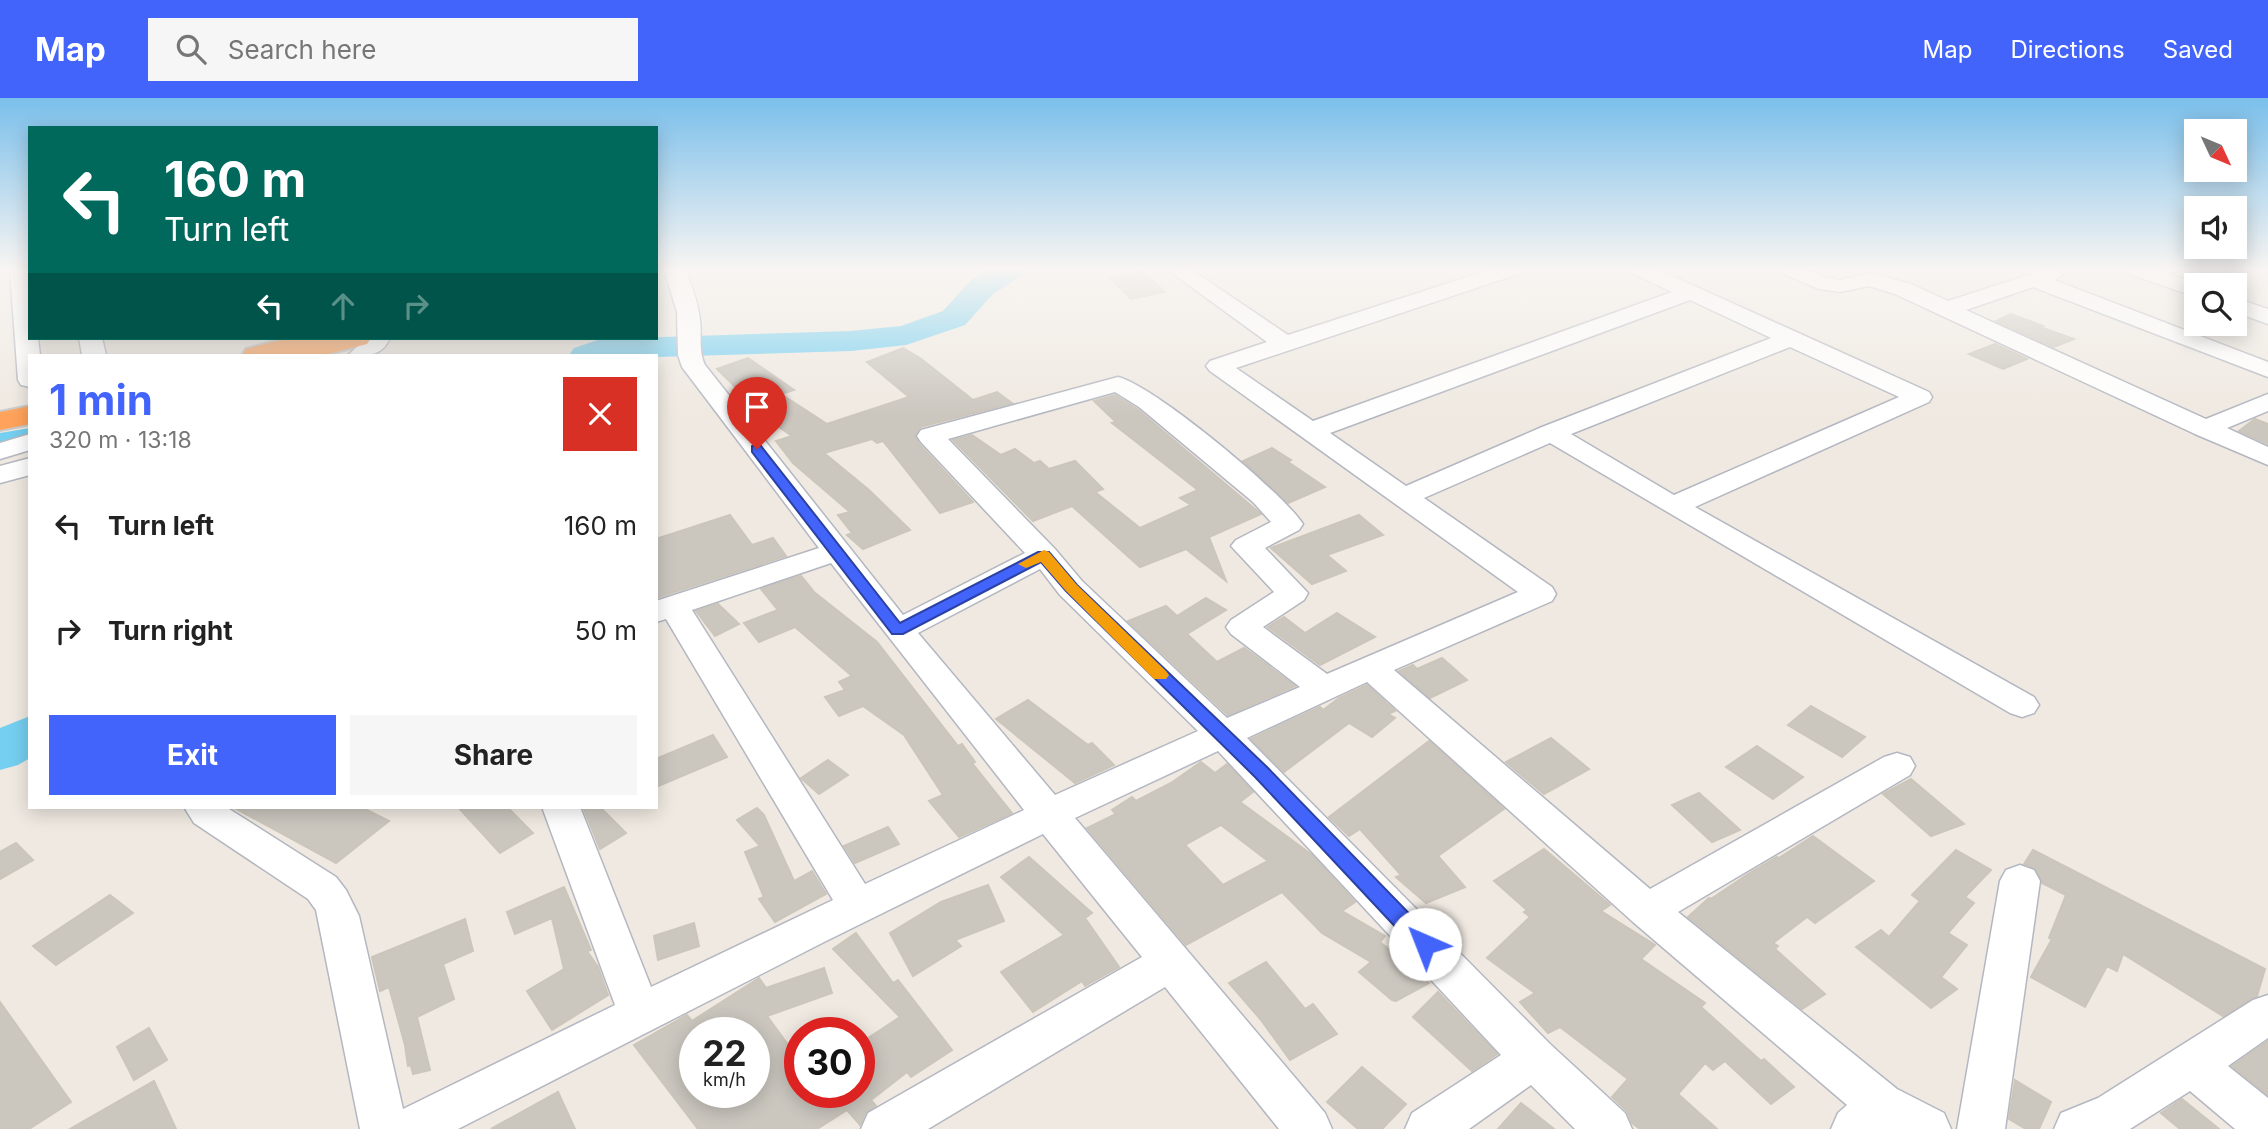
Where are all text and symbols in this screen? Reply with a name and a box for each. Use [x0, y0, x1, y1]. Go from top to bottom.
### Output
search box [148, 18, 638, 81]
text: Map [35, 29, 106, 69]
icon: search [172, 30, 210, 68]
text: Search here [228, 34, 376, 65]
text: Map [1923, 35, 1972, 64]
text: Directions [2010, 35, 2125, 64]
text: Saved [2163, 35, 2233, 64]
north arrow [2184, 119, 2247, 182]
map controls [2184, 119, 2247, 336]
text: 160 m [164, 150, 306, 209]
icon: left [49, 154, 140, 245]
button: sound [2184, 196, 2247, 259]
text: Turn left [164, 210, 289, 249]
button: search [2184, 273, 2247, 336]
icon: left [251, 287, 289, 325]
icon: ahead [324, 287, 362, 325]
icon: right [397, 287, 435, 325]
text: 1 min [49, 374, 153, 425]
button: close [563, 377, 637, 451]
pin [727, 377, 787, 449]
icon: arrive [738, 388, 776, 426]
text: 320 m · 13:18 [49, 426, 192, 454]
icon: left [49, 507, 87, 545]
text: Turn left [108, 510, 214, 541]
text: 160 m [564, 510, 637, 541]
icon: right [49, 612, 87, 650]
text: Turn right [108, 615, 233, 646]
text: 50 m [575, 615, 637, 646]
button: Exit [49, 715, 336, 795]
button: Share [350, 715, 637, 795]
position arrow [1388, 907, 1462, 981]
speed limit sign: 30 [784, 1017, 875, 1108]
text: 22 [702, 1032, 747, 1074]
text: km/h [703, 1069, 746, 1090]

